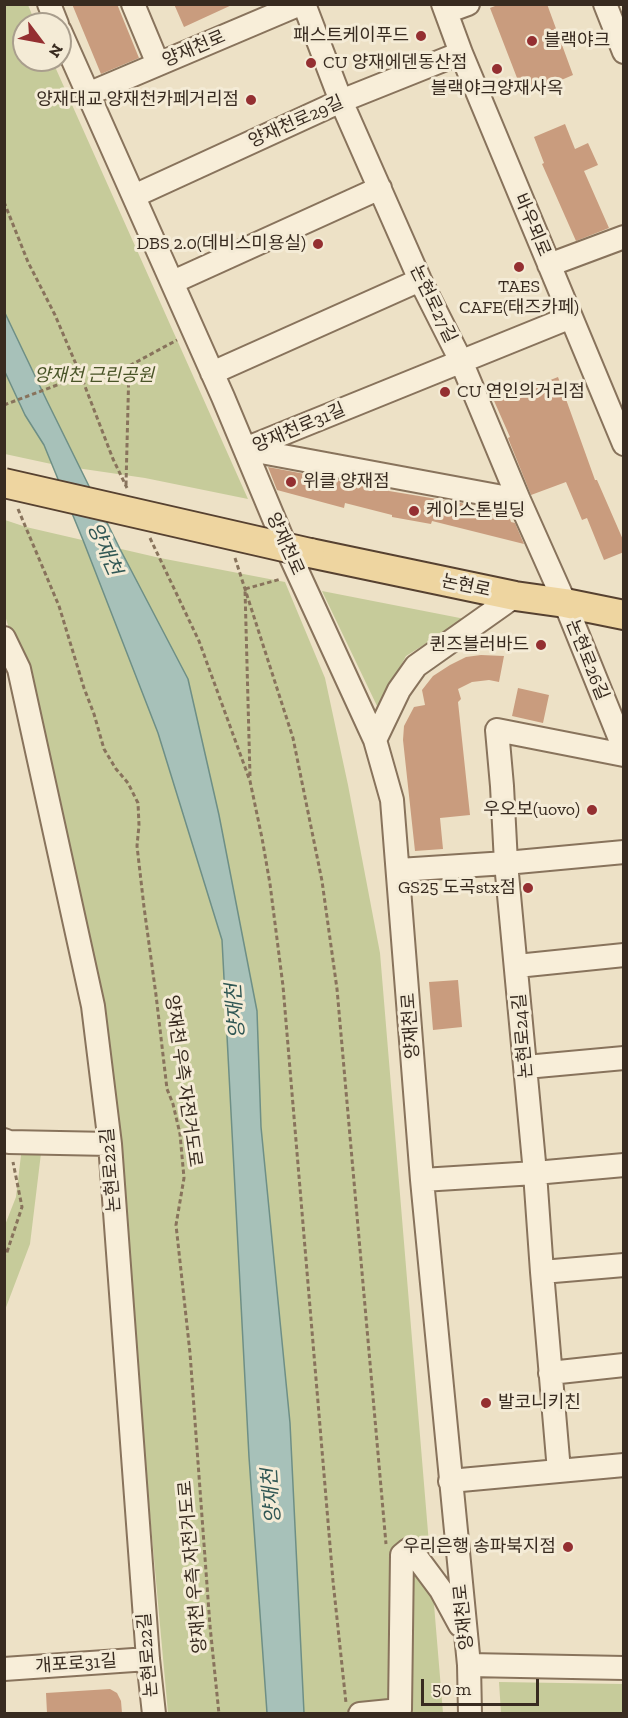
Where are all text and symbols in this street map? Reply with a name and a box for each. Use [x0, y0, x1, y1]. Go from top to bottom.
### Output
north arrow [12, 12, 72, 72]
place label: 패스트케이푸드 [293, 25, 409, 47]
street label: 양재천로 [159, 26, 229, 72]
marker: 패스트케이푸드 [414, 29, 428, 43]
place label: 블랙야크 [544, 30, 610, 52]
marker: 블랙야크 [525, 34, 539, 48]
text: N [45, 41, 67, 61]
place label: CU 양재에덴동산점 [323, 52, 468, 74]
marker: CU 양재에덴동산점 [304, 56, 318, 70]
marker: 블랙야크양재사옥 [490, 62, 504, 76]
place label: 블랙야크양재사옥 [431, 78, 563, 100]
place label: 양재대교 양재천카페거리점 [36, 89, 239, 111]
street label: 양재천로29길 [245, 91, 347, 153]
marker: 양재대교 양재천카페거리점 [244, 93, 258, 107]
street label: 바우뫼로 [509, 190, 555, 260]
place label: DBS 2.0(데비스미용실) [137, 233, 306, 255]
marker: DBS 2.0(데비스미용실) [311, 237, 325, 251]
marker: TAES CAFE(태즈카페) [512, 260, 526, 274]
street label: 논현로27길 [405, 262, 461, 346]
place label: TAES CAFE(태즈카페) [459, 276, 579, 318]
park label: 양재천 근린공원 [34, 365, 154, 387]
place label: CU 연인의거리점 [457, 381, 585, 403]
marker: CU 연인의거리점 [438, 385, 452, 399]
street label: 양재천로31길 [249, 399, 349, 457]
place label: 위클 양재점 [303, 471, 390, 493]
marker: 위클 양재점 [284, 475, 298, 489]
place label: 케이스톤빌딩 [426, 500, 525, 522]
marker: 케이스톤빌딩 [407, 504, 421, 518]
street label: 양재천로 [262, 509, 308, 579]
water label: 양재천 [82, 519, 126, 579]
street label: 논현로 [439, 570, 493, 602]
street label: 논현로26길 [561, 617, 613, 703]
place label: 퀸즈블러바드 [430, 634, 529, 656]
marker: 퀸즈블러바드 [534, 638, 548, 652]
place label: 우오보(uovo) [483, 799, 580, 821]
marker: 우오보(uovo) [585, 803, 599, 817]
place label: GS25 도곡stx점 [398, 877, 516, 899]
marker: GS25 도곡stx점 [521, 881, 535, 895]
water label: 양재천 [222, 983, 250, 1039]
street label: 양재천로 [398, 992, 424, 1060]
street label: 양재천 우측 자전거도로 [160, 993, 206, 1169]
street label: 논현로24길 [509, 993, 537, 1079]
street label: 논현로22길 [97, 1127, 125, 1213]
place label: 발코니키친 [498, 1392, 581, 1414]
marker: 발코니키친 [479, 1396, 493, 1410]
water label: 양재천 [258, 1468, 286, 1524]
street label: 양재천 우측 자전거도로 [175, 1480, 211, 1654]
place label: 우리은행 송파북지점 [403, 1536, 556, 1558]
marker: 우리은행 송파북지점 [561, 1540, 575, 1554]
street label: 양재천로 [450, 1583, 478, 1651]
street label: 논현로22길 [134, 1612, 162, 1698]
street label: 개포로31길 [34, 1650, 118, 1678]
scale bar [424, 1667, 542, 1705]
text: 50 m [432, 1678, 471, 1700]

